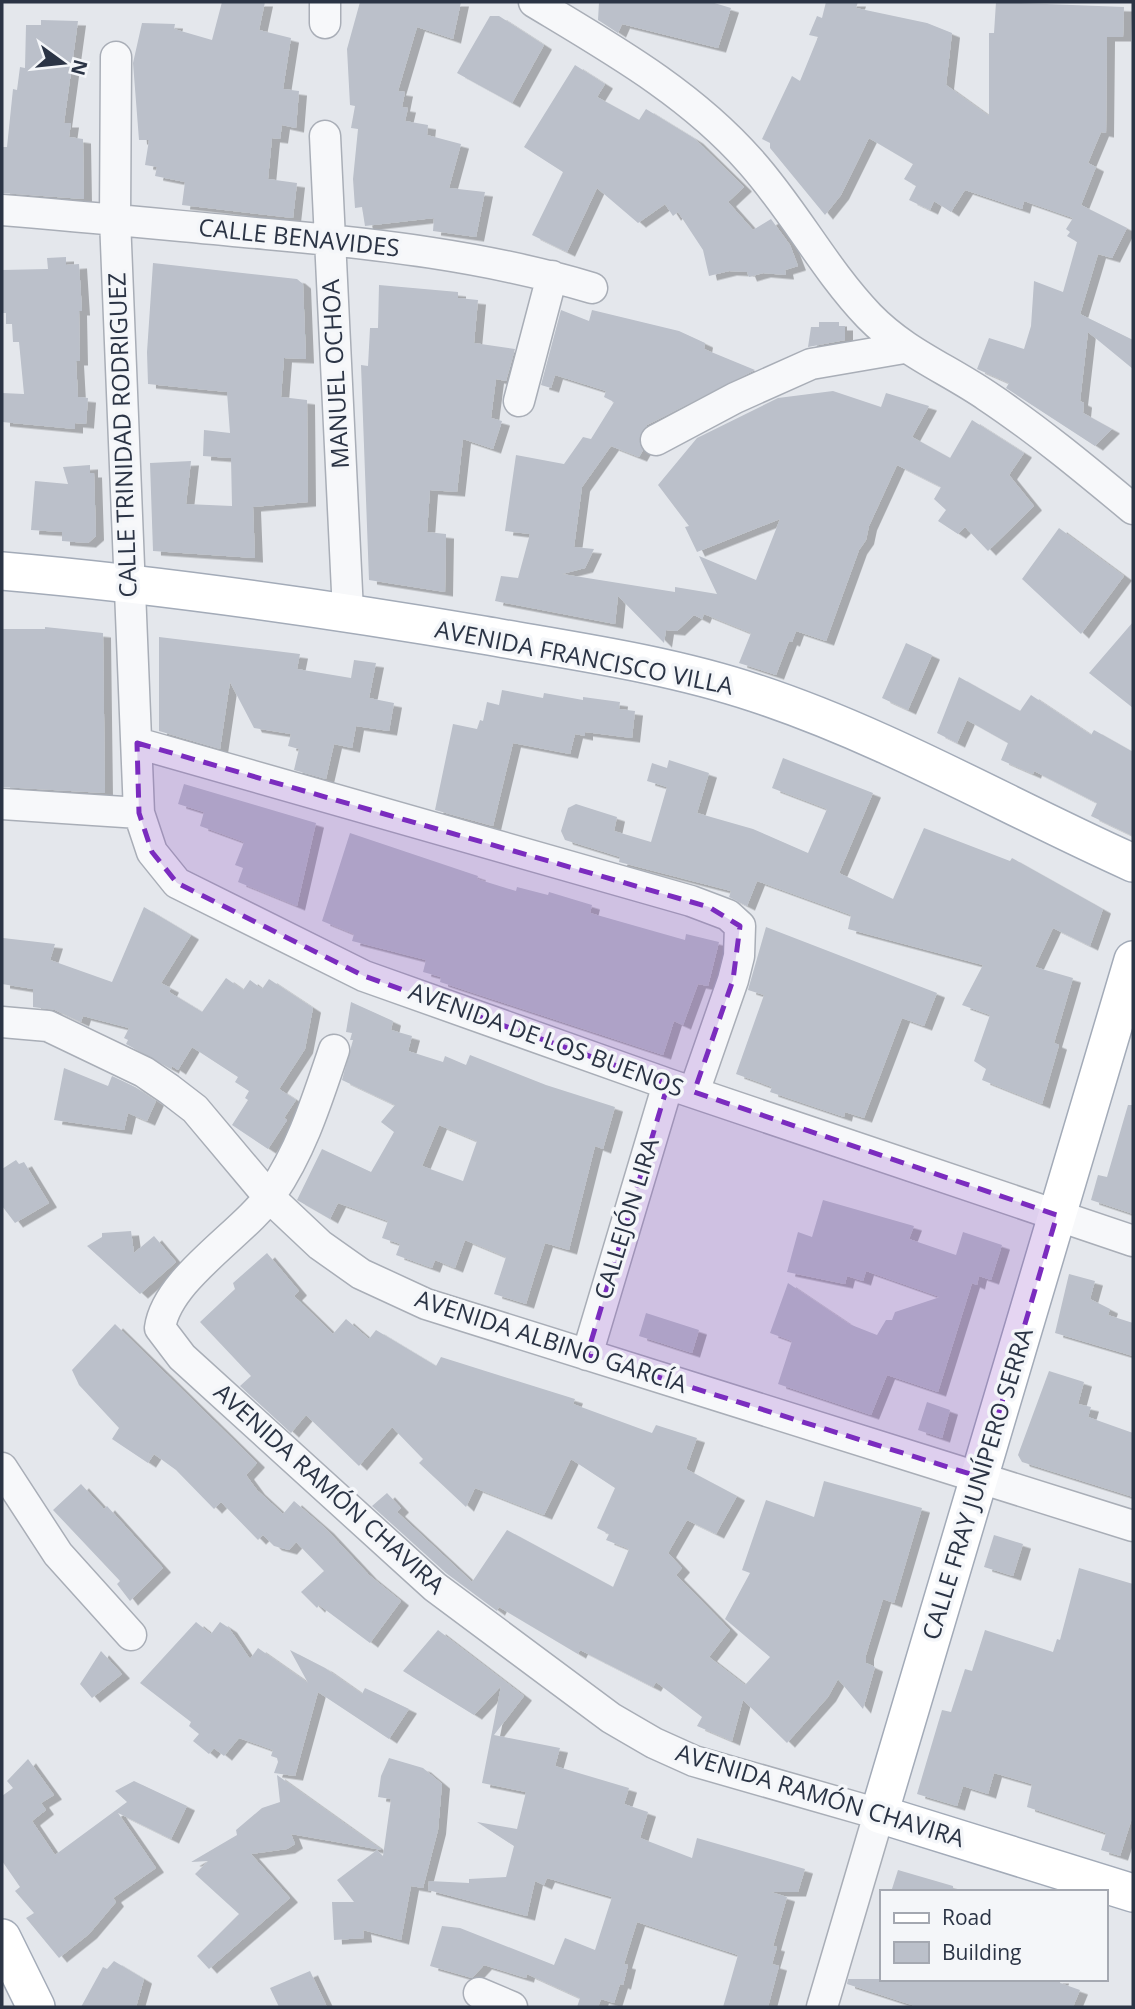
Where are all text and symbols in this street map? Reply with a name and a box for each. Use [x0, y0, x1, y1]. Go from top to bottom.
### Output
north arrow [28, 28, 98, 98]
text: N [65, 57, 94, 78]
street label: CALLE BENAVIDES [197, 210, 401, 263]
street label: CALLE TRINIDAD RODRIGUEZ [99, 272, 144, 598]
street label: MANUEL OCHOA [313, 278, 356, 470]
street label: AVENIDA FRANCISCO VILLA [432, 611, 737, 702]
street label: AVENIDA DE LOS BUENOS [405, 973, 689, 1104]
street label: CALLEJÓN LIRA [585, 1133, 666, 1303]
street label: AVENIDA ALBINO GARCÍA [411, 1281, 692, 1400]
street label: CALLE FRAY JUNÍPERO SERRA [913, 1323, 1040, 1644]
street label: AVENIDA RAMÓN CHAVIRA [208, 1375, 453, 1601]
street label: AVENIDA RAMÓN CHAVIRA [672, 1735, 969, 1854]
legend [880, 1890, 1107, 1981]
text: Road [942, 1903, 992, 1931]
text: Building [942, 1938, 1021, 1966]

